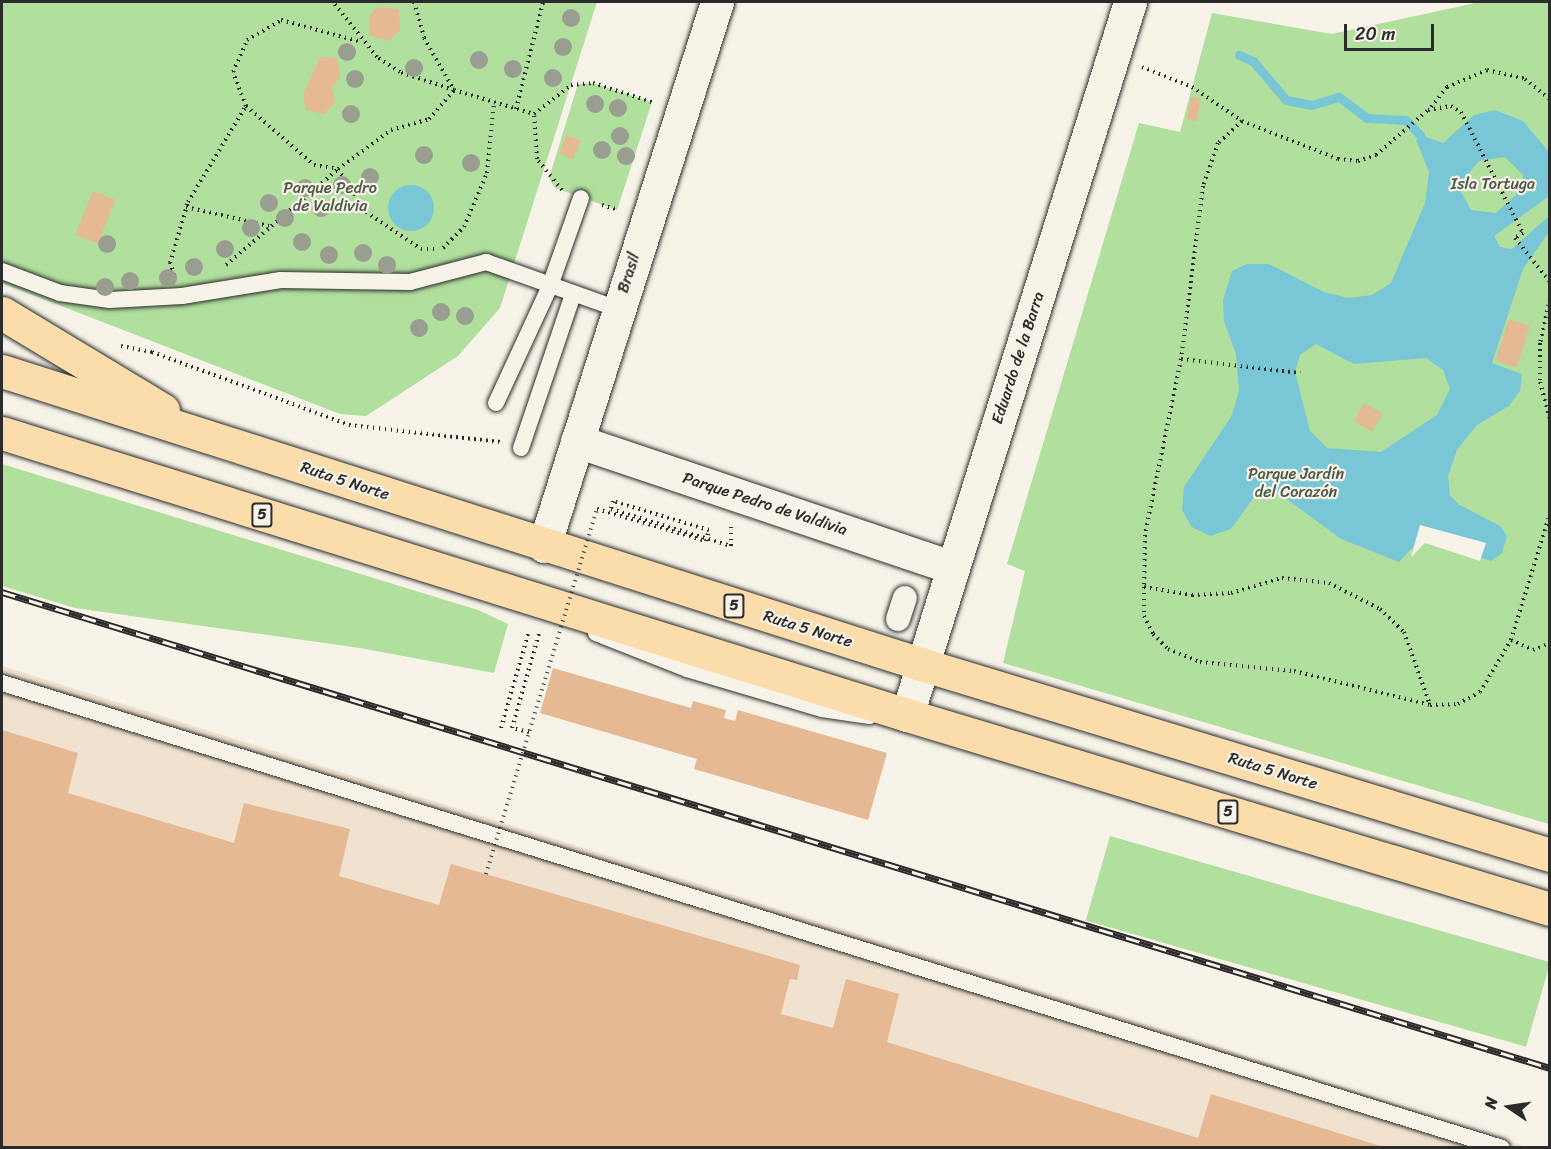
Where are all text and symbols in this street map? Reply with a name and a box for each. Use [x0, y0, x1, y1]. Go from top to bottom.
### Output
scale bar [1347, 12, 1437, 50]
text: 20 m [1355, 18, 1395, 50]
park label: Isla Tortuga [1451, 174, 1535, 194]
park label: Parque Pedro de Valdivia [283, 178, 377, 216]
street label: Brasil [614, 251, 644, 295]
street label: Eduardo de la Barra [988, 289, 1048, 427]
street label: Ruta 5 Norte [298, 458, 392, 504]
park label: Parque Jardín del Corazón [1248, 464, 1344, 502]
street label: Parque Pedro de Valdivia [680, 468, 850, 540]
road number: 5 [250, 503, 274, 527]
road number: 5 [722, 594, 746, 618]
street label: Ruta 5 Norte [761, 606, 855, 652]
street label: Ruta 5 Norte [1226, 748, 1320, 794]
road number: 5 [1216, 800, 1240, 824]
north arrow [1479, 1077, 1539, 1137]
text: N [1476, 1094, 1506, 1112]

